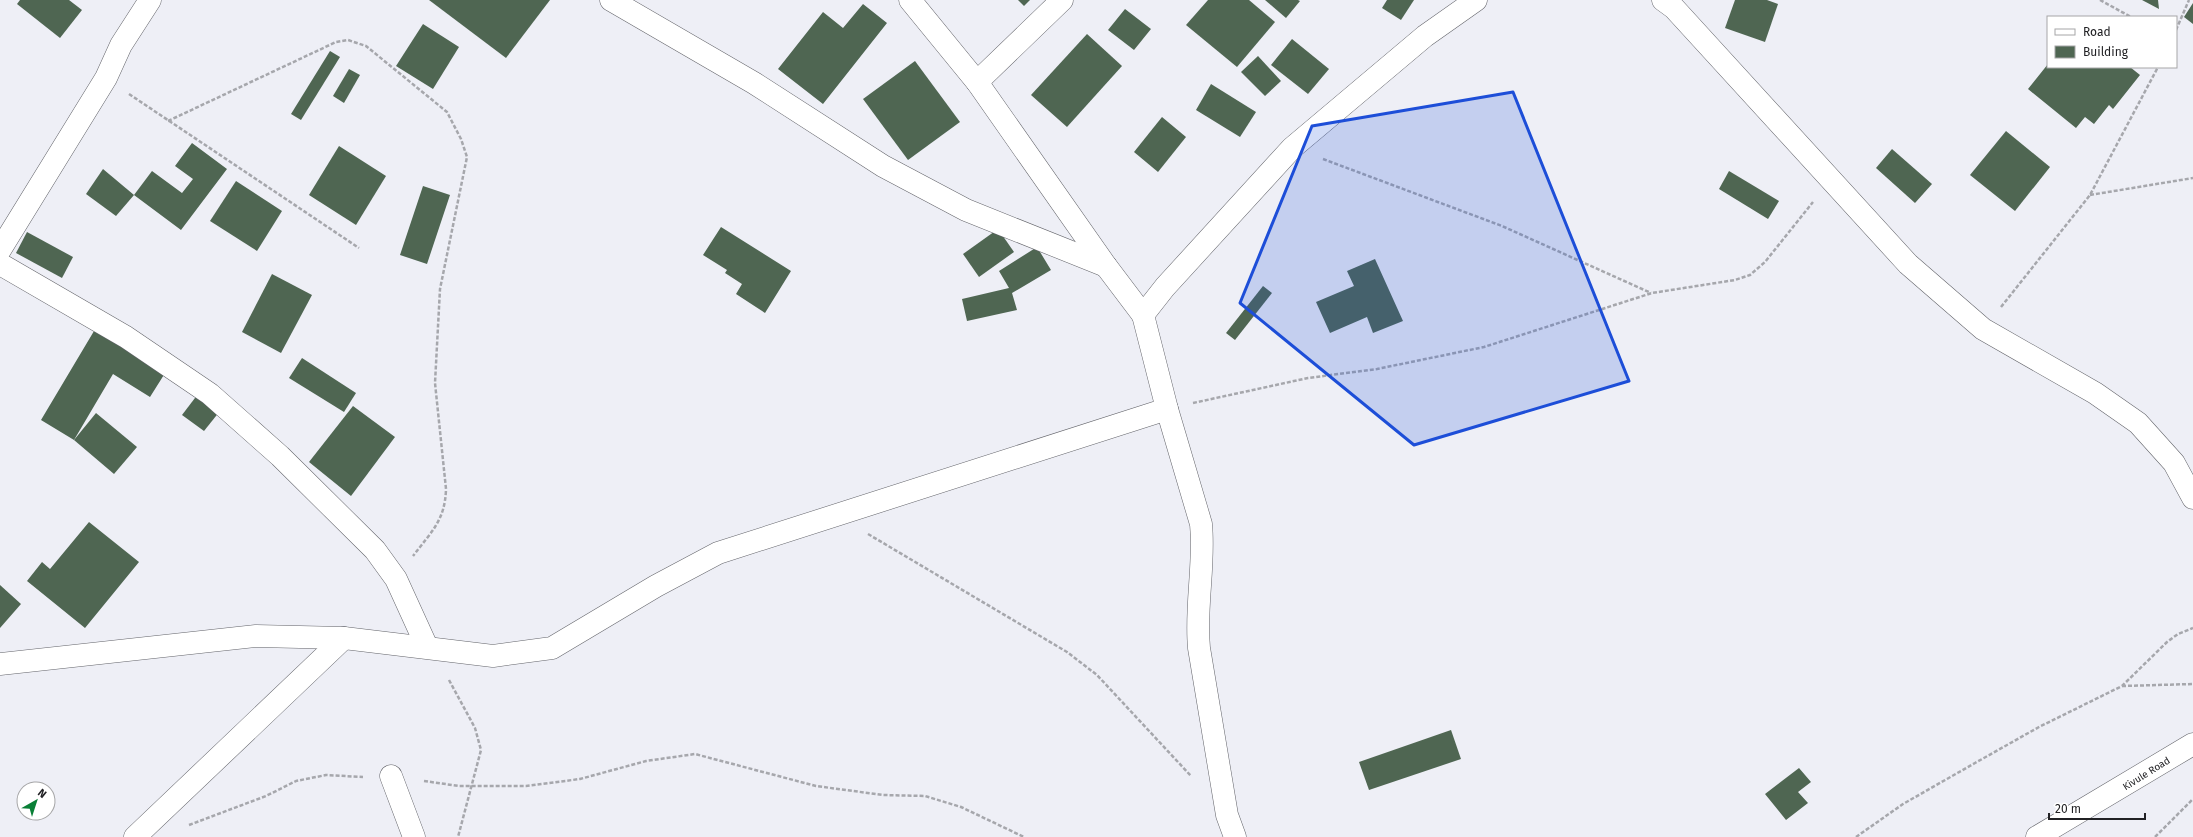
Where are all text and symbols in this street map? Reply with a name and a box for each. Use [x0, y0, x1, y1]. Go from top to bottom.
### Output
legend [2047, 16, 2177, 68]
text: Road [2083, 25, 2111, 39]
text: Building [2083, 45, 2129, 59]
street label: Kivule Road [2121, 755, 2172, 793]
north arrow [16, 781, 56, 821]
text: N [35, 786, 49, 801]
scale bar [2049, 795, 2145, 821]
text: 20 m [2055, 802, 2081, 816]

